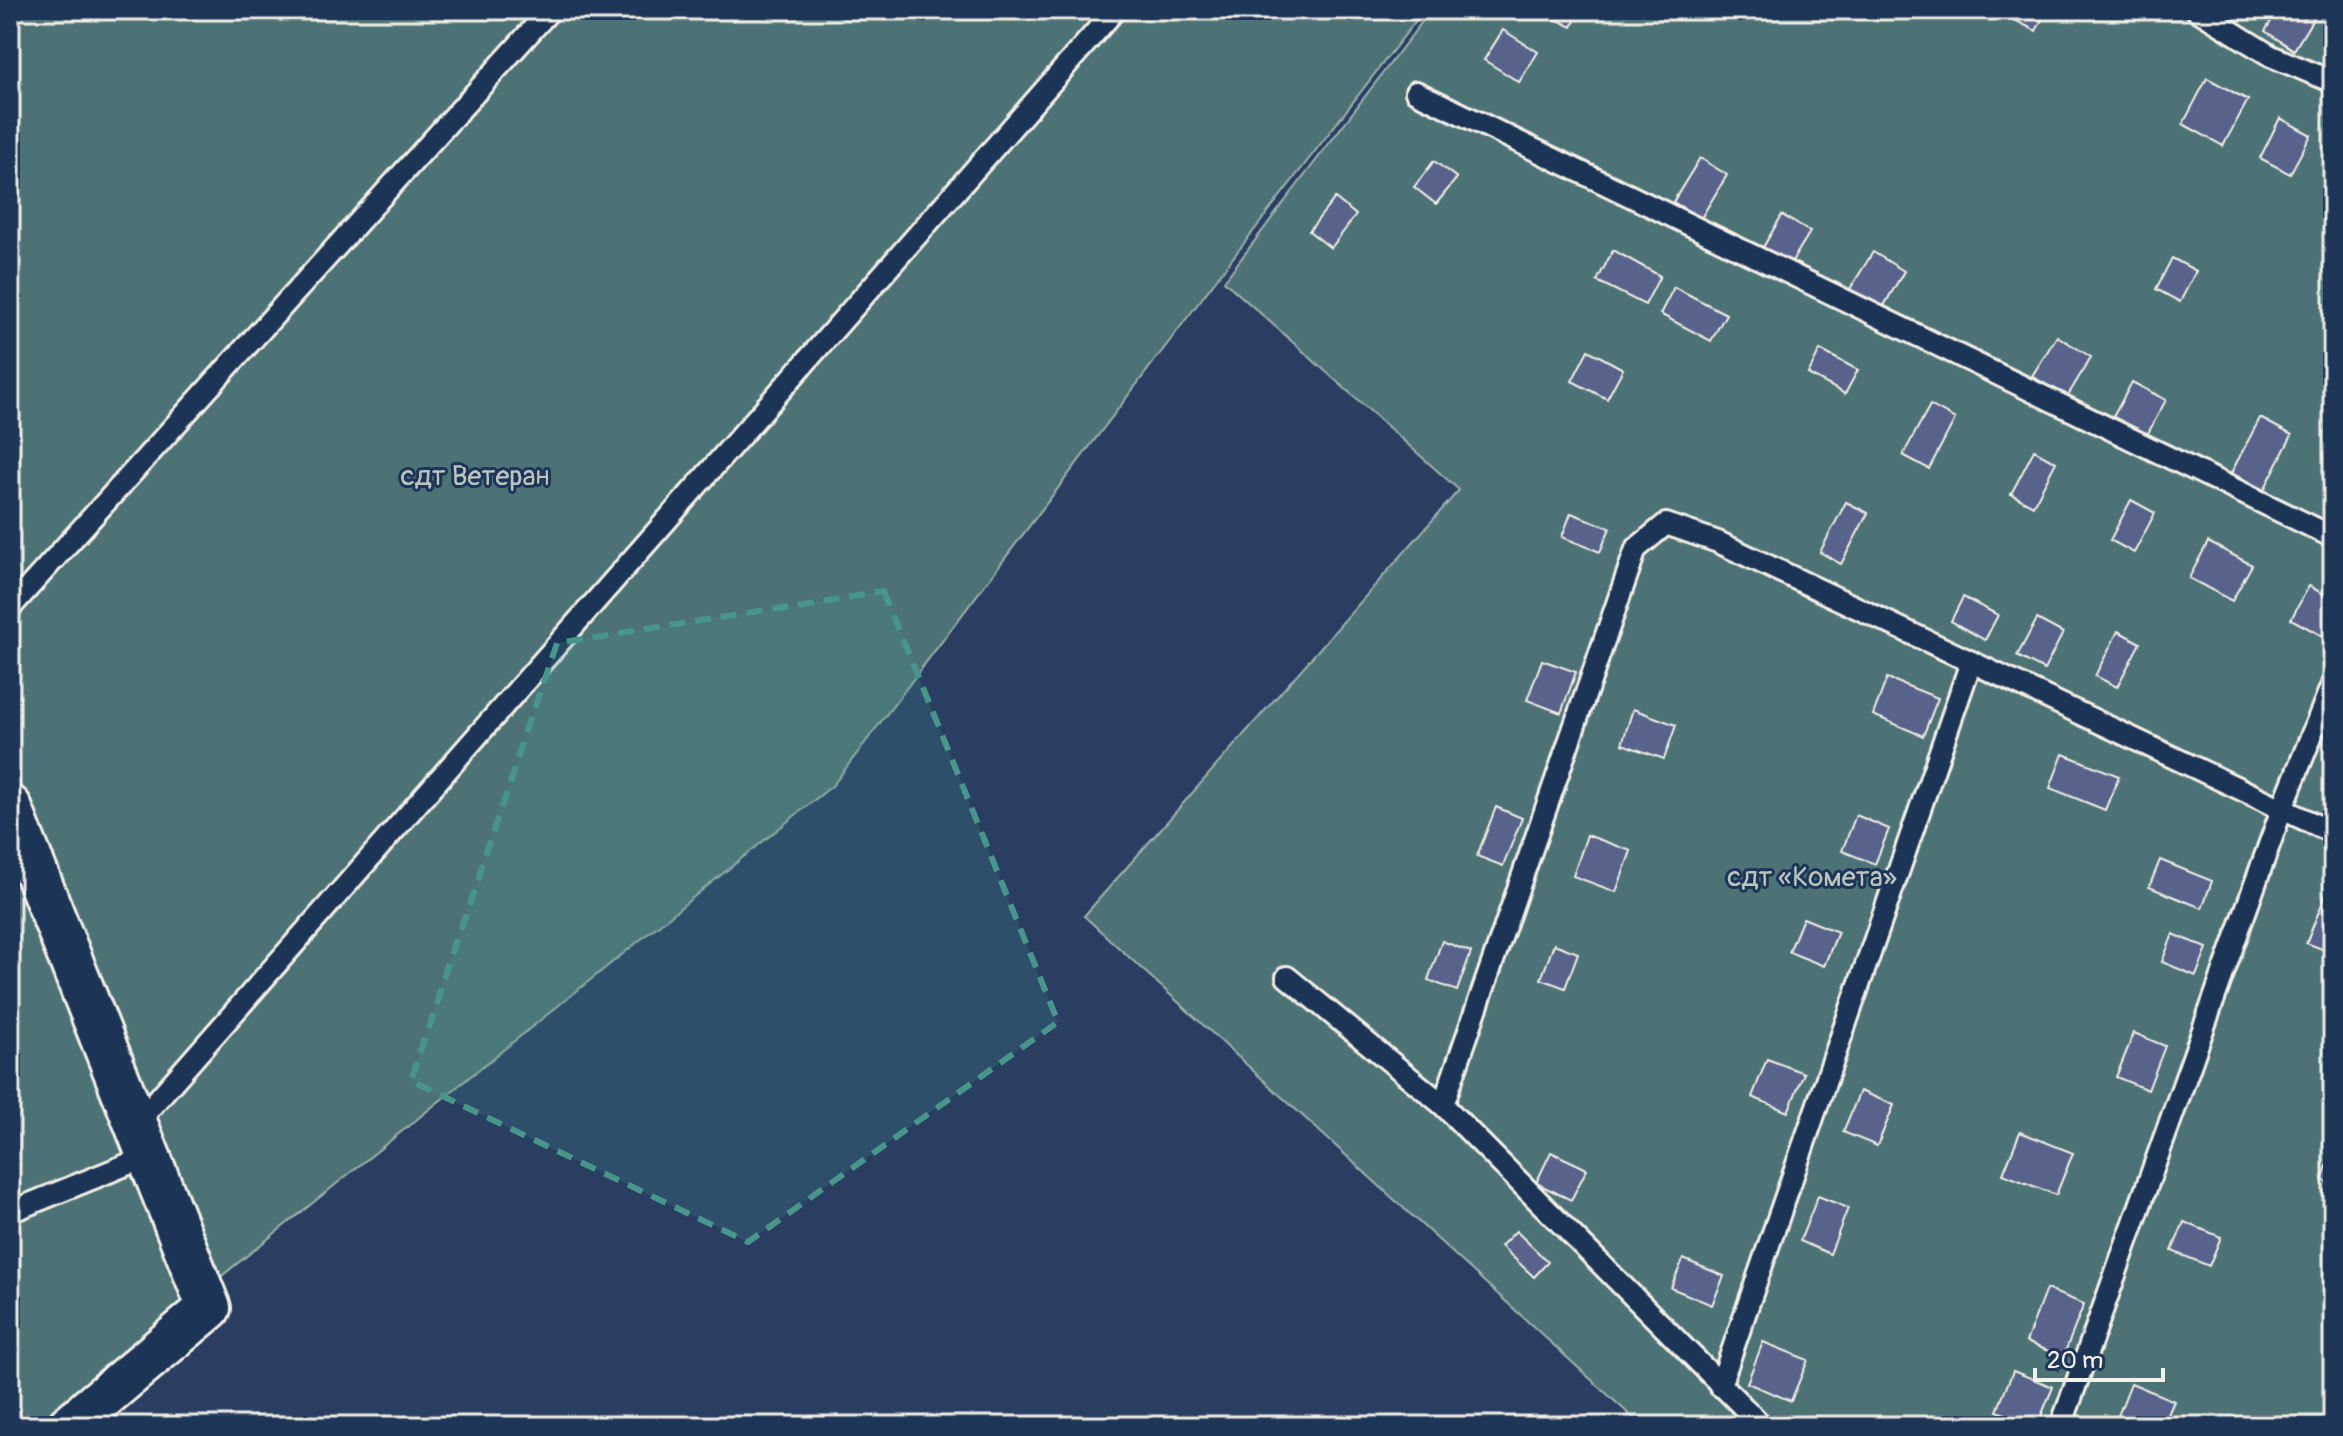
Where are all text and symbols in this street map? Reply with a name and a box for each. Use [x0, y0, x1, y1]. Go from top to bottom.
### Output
park label: сдт Ветеран [401, 459, 549, 494]
park label: сдт «Комета» [1727, 860, 1897, 895]
scale bar [2035, 1332, 2163, 1382]
text: 20 m [2047, 1346, 2103, 1375]

